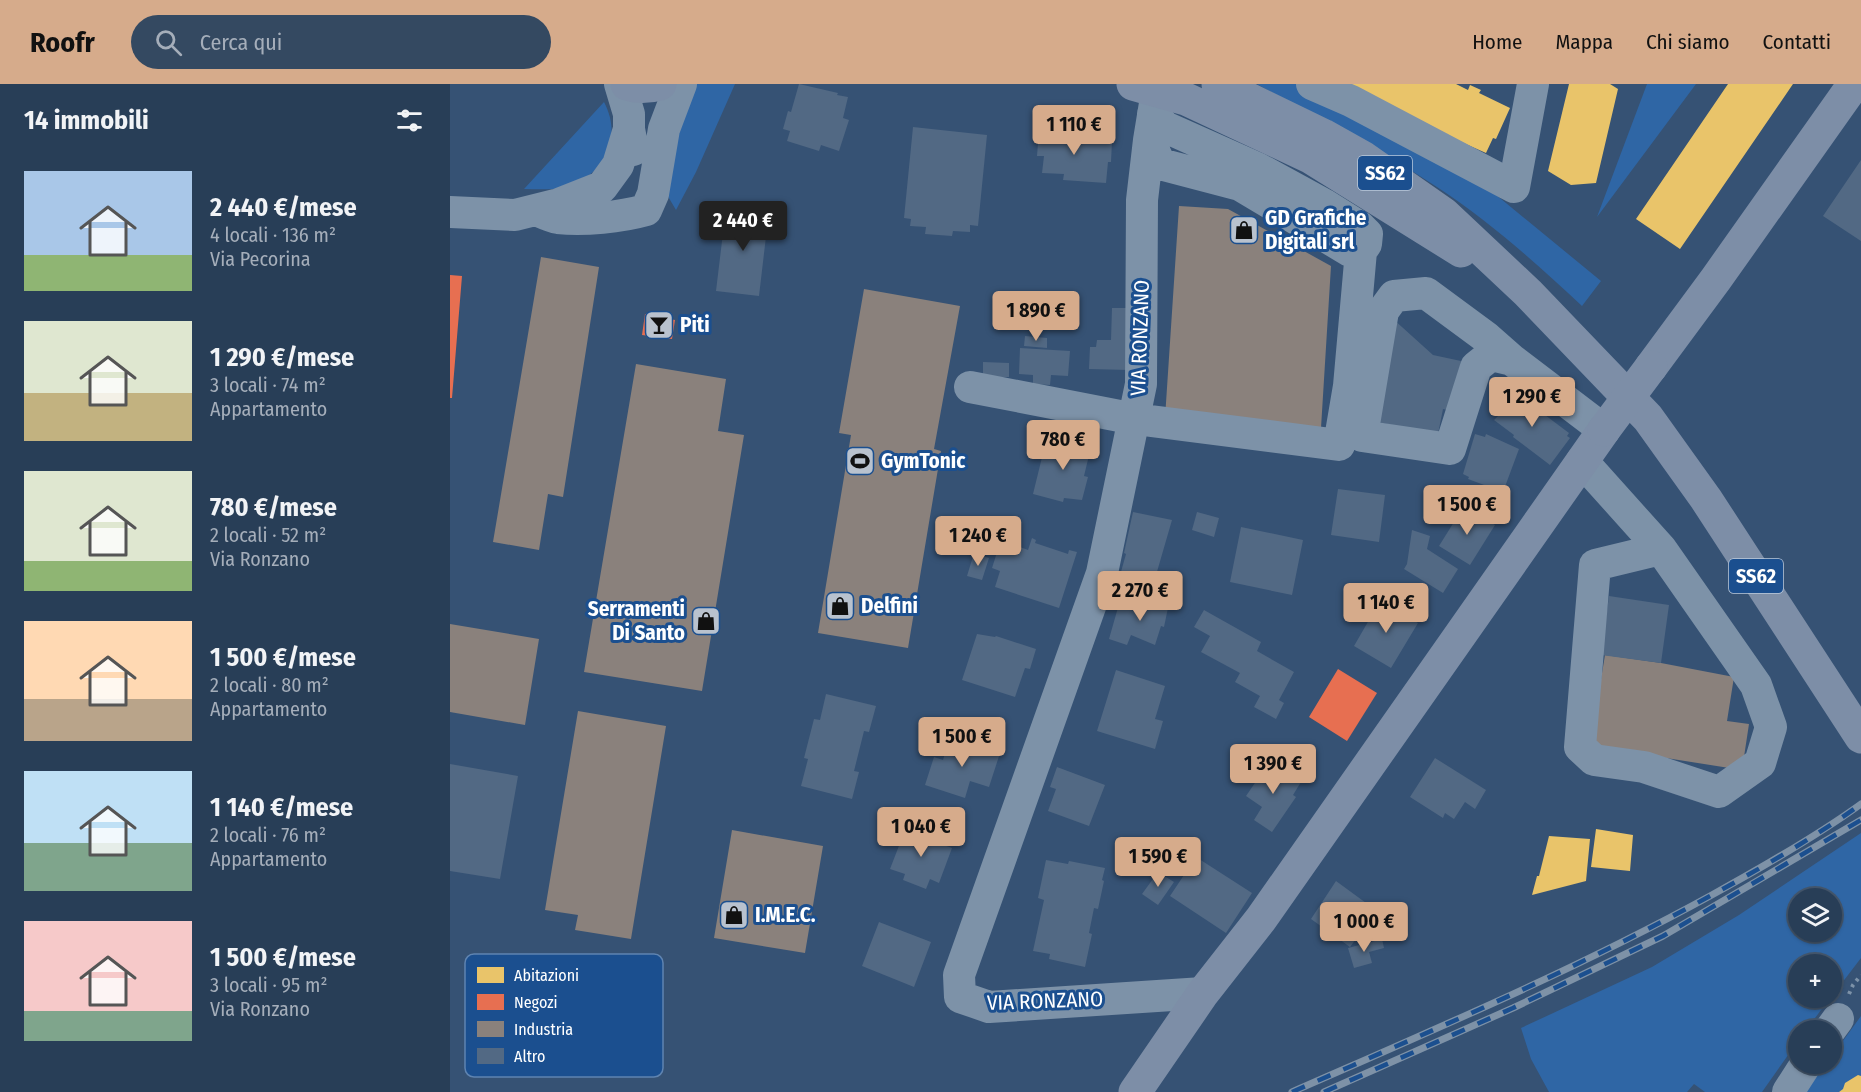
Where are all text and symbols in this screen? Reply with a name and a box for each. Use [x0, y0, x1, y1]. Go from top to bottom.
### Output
search box [131, 15, 551, 69]
text: Roofr [30, 26, 95, 59]
icon: search [152, 26, 185, 59]
text: Cerca qui [200, 29, 282, 56]
text: Home [1472, 29, 1522, 55]
text: Mappa [1555, 29, 1613, 55]
text: Chi siamo [1646, 29, 1730, 55]
text: Contatti [1763, 29, 1831, 55]
icon: filters [393, 104, 426, 137]
text: 14 immobili [24, 105, 149, 136]
pin: 1 110 € [1019, 105, 1129, 156]
text: 1 110 € [1047, 112, 1101, 136]
road number: SS62 [1358, 156, 1412, 190]
text: 2 440 €/mese [210, 192, 357, 223]
icon: home [72, 195, 144, 267]
pin: 2 440 € [688, 201, 798, 252]
place label: GD Grafiche Digitali srl [1265, 205, 1367, 255]
text: 2 440 € [713, 208, 773, 232]
shop icon: GD Grafiche Digitali srl [1228, 214, 1260, 246]
text: 4 locali · 136 m² [210, 223, 336, 247]
text: Via Pecorina [210, 247, 311, 271]
street label: VIA RONZANO [1125, 279, 1155, 397]
pin: 1 890 € [981, 291, 1091, 342]
text: 1 890 € [1006, 298, 1066, 322]
bar icon: Piti [643, 309, 675, 341]
place label: Piti [680, 312, 710, 338]
text: 1 290 €/mese [210, 342, 354, 373]
icon: home [72, 345, 144, 417]
text: 3 locali · 74 m² [210, 373, 326, 397]
pin: 1 290 € [1477, 377, 1587, 428]
text: 1 290 € [1503, 384, 1561, 408]
text: Appartamento [210, 397, 327, 421]
pin: 780 € [1021, 420, 1105, 471]
text: 780 € [1041, 427, 1085, 451]
sports icon: GymTonic [844, 445, 876, 477]
place label: GymTonic [881, 448, 966, 474]
pin: 1 500 € [1412, 485, 1522, 536]
text: 780 €/mese [210, 492, 337, 523]
text: 1 500 € [1437, 492, 1497, 516]
icon: home [72, 495, 144, 567]
pin: 1 240 € [923, 516, 1033, 567]
text: 2 locali · 52 m² [210, 523, 326, 547]
text: 1 240 € [949, 523, 1007, 547]
text: Via Ronzano [210, 547, 310, 571]
road number: SS62 [1729, 559, 1783, 593]
pin: 2 270 € [1085, 571, 1195, 622]
text: 2 270 € [1112, 578, 1168, 602]
pin: 1 140 € [1331, 583, 1441, 634]
shop icon: Delfini [824, 590, 856, 622]
text: 1 140 € [1357, 590, 1415, 614]
place label: Delfini [861, 593, 918, 619]
place label: Serramenti Di Santo [588, 596, 685, 646]
shop icon: Serramenti Di Santo [690, 605, 722, 637]
text: 1 500 €/mese [210, 642, 356, 673]
icon: home [72, 645, 144, 717]
text: 2 locali · 80 m² [210, 673, 329, 697]
text: Appartamento [210, 697, 327, 721]
pin: 1 500 € [907, 717, 1017, 768]
text: 1 500 € [932, 724, 992, 748]
pin: 1 390 € [1218, 744, 1328, 795]
text: 1 390 € [1244, 751, 1302, 775]
text: 1 140 €/mese [210, 792, 353, 823]
icon: home [72, 795, 144, 867]
pin: 1 040 € [866, 807, 976, 858]
text: 1 040 € [891, 814, 951, 838]
text: 2 locali · 76 m² [210, 823, 326, 847]
pin: 1 590 € [1103, 837, 1213, 888]
text: 1 590 € [1129, 844, 1187, 868]
text: Appartamento [210, 847, 327, 871]
map controls [1788, 888, 1842, 1074]
button: layers [1788, 888, 1842, 942]
shop icon: I.M.E.C. [718, 899, 750, 931]
place label: I.M.E.C. [755, 902, 816, 928]
pin: 1 000 € [1309, 902, 1419, 953]
text: 1 000 € [1334, 909, 1394, 933]
text: 1 500 €/mese [210, 942, 356, 973]
icon: home [72, 945, 144, 1017]
legend [465, 954, 663, 1077]
button: + [1788, 954, 1842, 1008]
text: Abitazioni [514, 966, 579, 985]
text: 3 locali · 95 m² [210, 973, 327, 997]
street label: VIA RONZANO [986, 986, 1104, 1016]
text: Negozi [514, 993, 558, 1012]
text: Via Ronzano [210, 997, 310, 1021]
text: Industria [514, 1020, 573, 1039]
button: − [1788, 1020, 1842, 1074]
text: Altro [514, 1047, 545, 1066]

